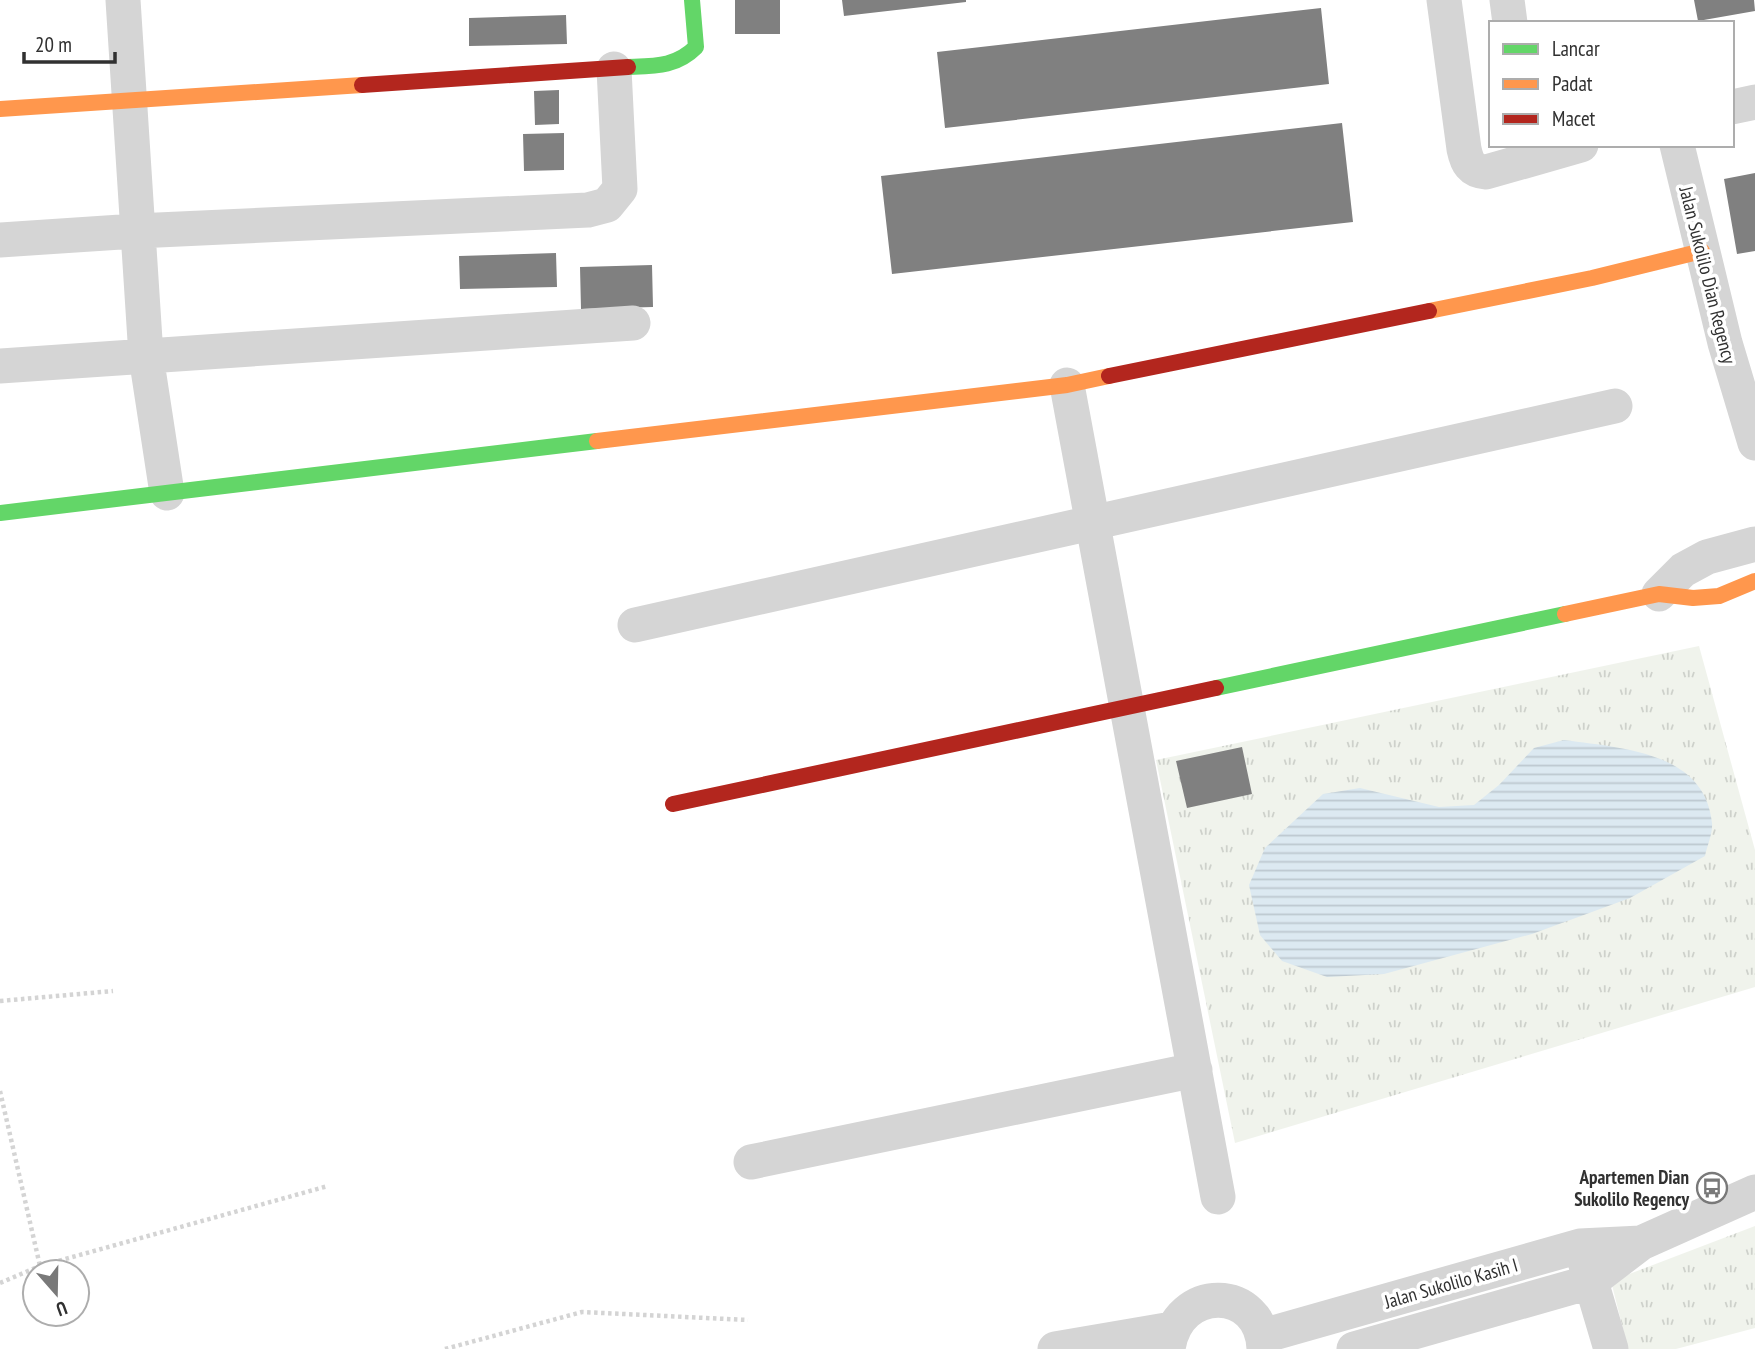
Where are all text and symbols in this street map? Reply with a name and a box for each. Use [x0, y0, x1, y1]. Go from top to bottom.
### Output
scale bar [24, 21, 116, 65]
legend [1489, 21, 1734, 147]
text: 20 m [35, 31, 72, 58]
text: Lancar [1552, 35, 1600, 62]
text: Padat [1552, 70, 1593, 97]
text: Macet [1552, 105, 1596, 132]
street label: Jalan Sukolilo Dian Regency [1674, 183, 1742, 367]
place label: Apartemen Dian Sukolilo Regency [1574, 1165, 1689, 1211]
bus stop icon: Apartemen Dian Sukolilo Regency [1695, 1171, 1729, 1205]
street label: Jalan Sukolilo Kasih I [1381, 1253, 1520, 1314]
north arrow [21, 1258, 91, 1328]
text: U [53, 1296, 71, 1322]

